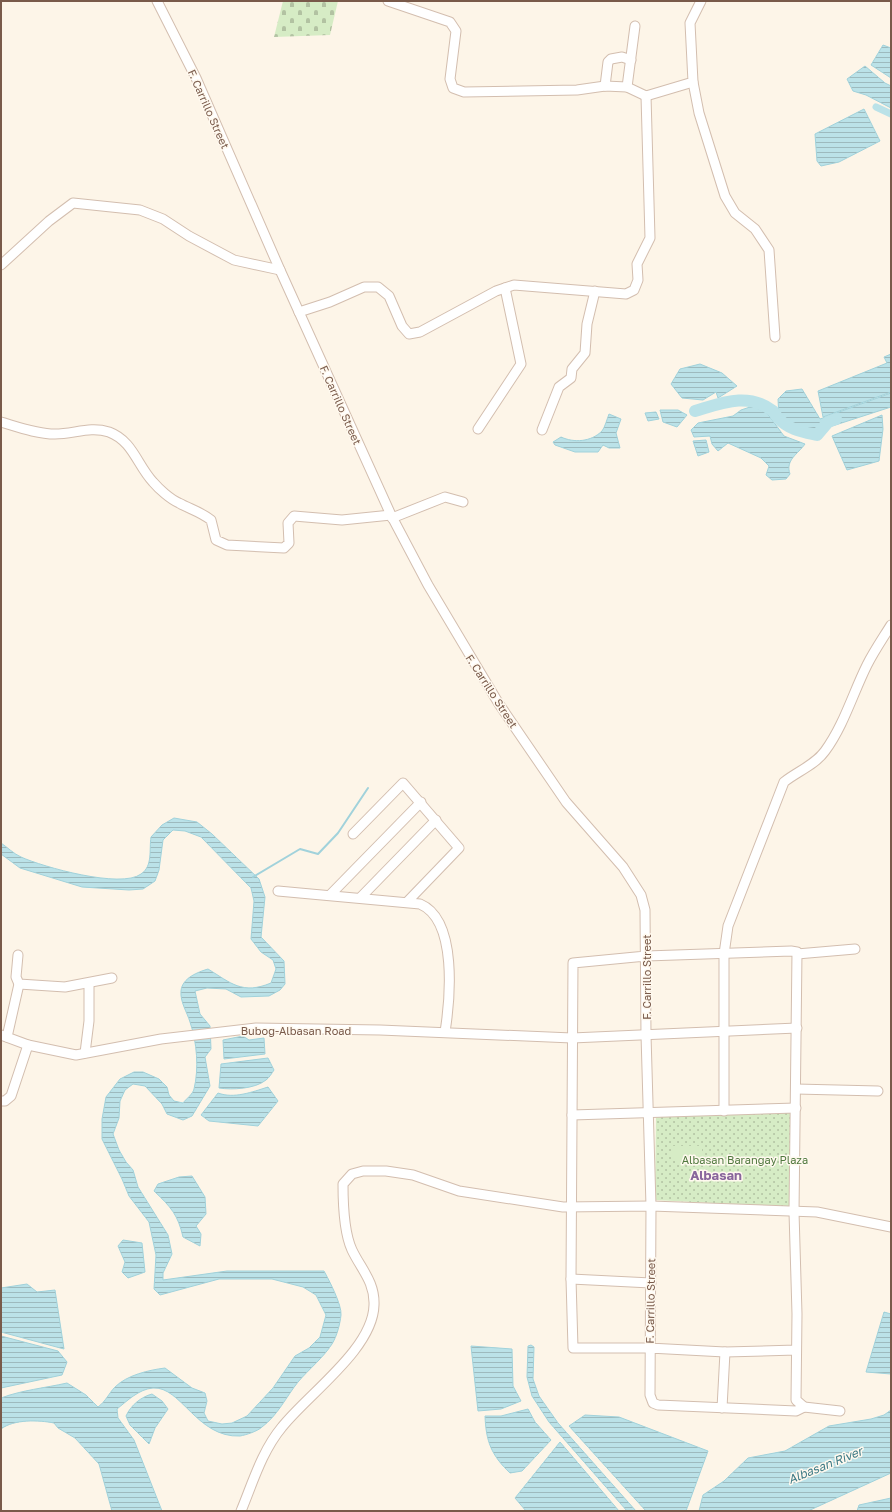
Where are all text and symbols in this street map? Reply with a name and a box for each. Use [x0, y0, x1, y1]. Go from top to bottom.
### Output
street label: F. Carrillo Street [186, 67, 232, 151]
street label: F. Carrillo Street [318, 363, 364, 447]
street label: F. Carrillo Street [463, 652, 521, 730]
street label: F. Carrillo Street [640, 934, 653, 1020]
street label: Bubog-Albasan Road [241, 1024, 351, 1037]
park label: Albasan Barangay Plaza [682, 1153, 808, 1166]
district label: Albasan [690, 1167, 742, 1183]
street label: F. Carrillo Street [643, 1258, 657, 1344]
water label: Albasan River [786, 1442, 866, 1487]

